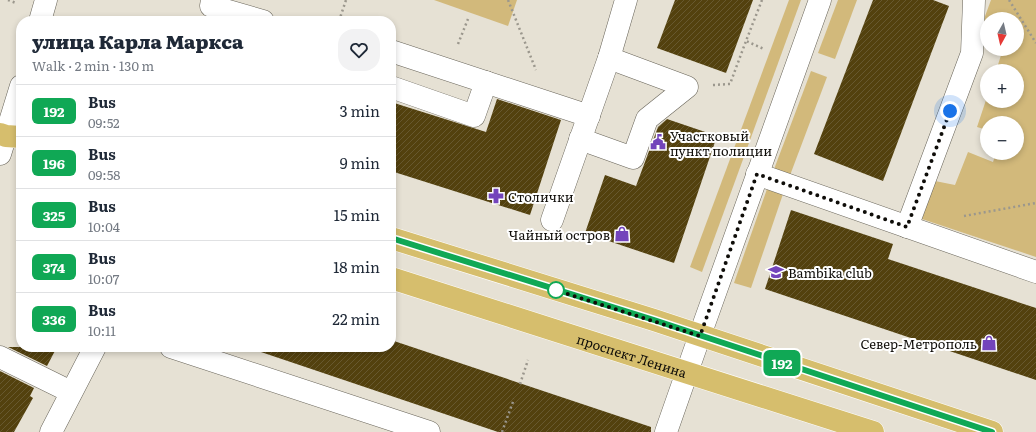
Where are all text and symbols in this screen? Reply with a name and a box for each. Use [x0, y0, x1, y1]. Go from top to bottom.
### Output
north arrow [980, 12, 1024, 56]
map controls [980, 12, 1024, 160]
text: улица Карла Маркса [32, 27, 243, 55]
button: heart [338, 29, 380, 71]
text: Walk · 2 min · 130 m [32, 56, 154, 75]
button: + [980, 64, 1024, 108]
text: Bus [88, 90, 116, 113]
text: 3 min [339, 99, 380, 122]
text: 192 [43, 101, 65, 121]
your location [940, 101, 960, 121]
text: 09:52 [88, 113, 120, 132]
button: − [980, 116, 1024, 160]
place label: Участковый пункт полиции [670, 126, 772, 160]
public building icon: Участковый пункт полиции [649, 133, 667, 151]
text: Bus [88, 142, 116, 165]
text: 9 min [340, 151, 380, 174]
text: 196 [43, 153, 65, 173]
text: 09:58 [88, 165, 120, 184]
pharmacy icon: Столички [487, 187, 505, 205]
place label: Столички [508, 187, 574, 206]
text: Bus [88, 194, 116, 217]
text: 15 min [334, 203, 380, 226]
text: 325 [43, 205, 65, 225]
text: 10:04 [88, 217, 120, 236]
place label: Чайный остров [509, 225, 610, 244]
shop icon: Чайный остров [613, 225, 631, 243]
text: Bus [88, 246, 116, 269]
text: 18 min [333, 255, 380, 278]
text: 374 [43, 257, 65, 277]
school or university icon: Bambika club [767, 263, 785, 281]
place label: Bambika club [788, 263, 872, 282]
text: 10:07 [88, 269, 119, 288]
unlabelled marker [547, 281, 565, 299]
text: Bus [88, 298, 116, 321]
text: 22 min [332, 307, 380, 330]
text: 336 [42, 309, 66, 329]
text: 10:11 [88, 321, 116, 340]
street label: проспект Ленина [575, 329, 689, 381]
place label: Север-Метрополь [860, 334, 977, 353]
shop icon: Север-Метрополь [980, 334, 998, 352]
line badge: 192 [759, 350, 805, 376]
text: 192 [771, 353, 793, 373]

